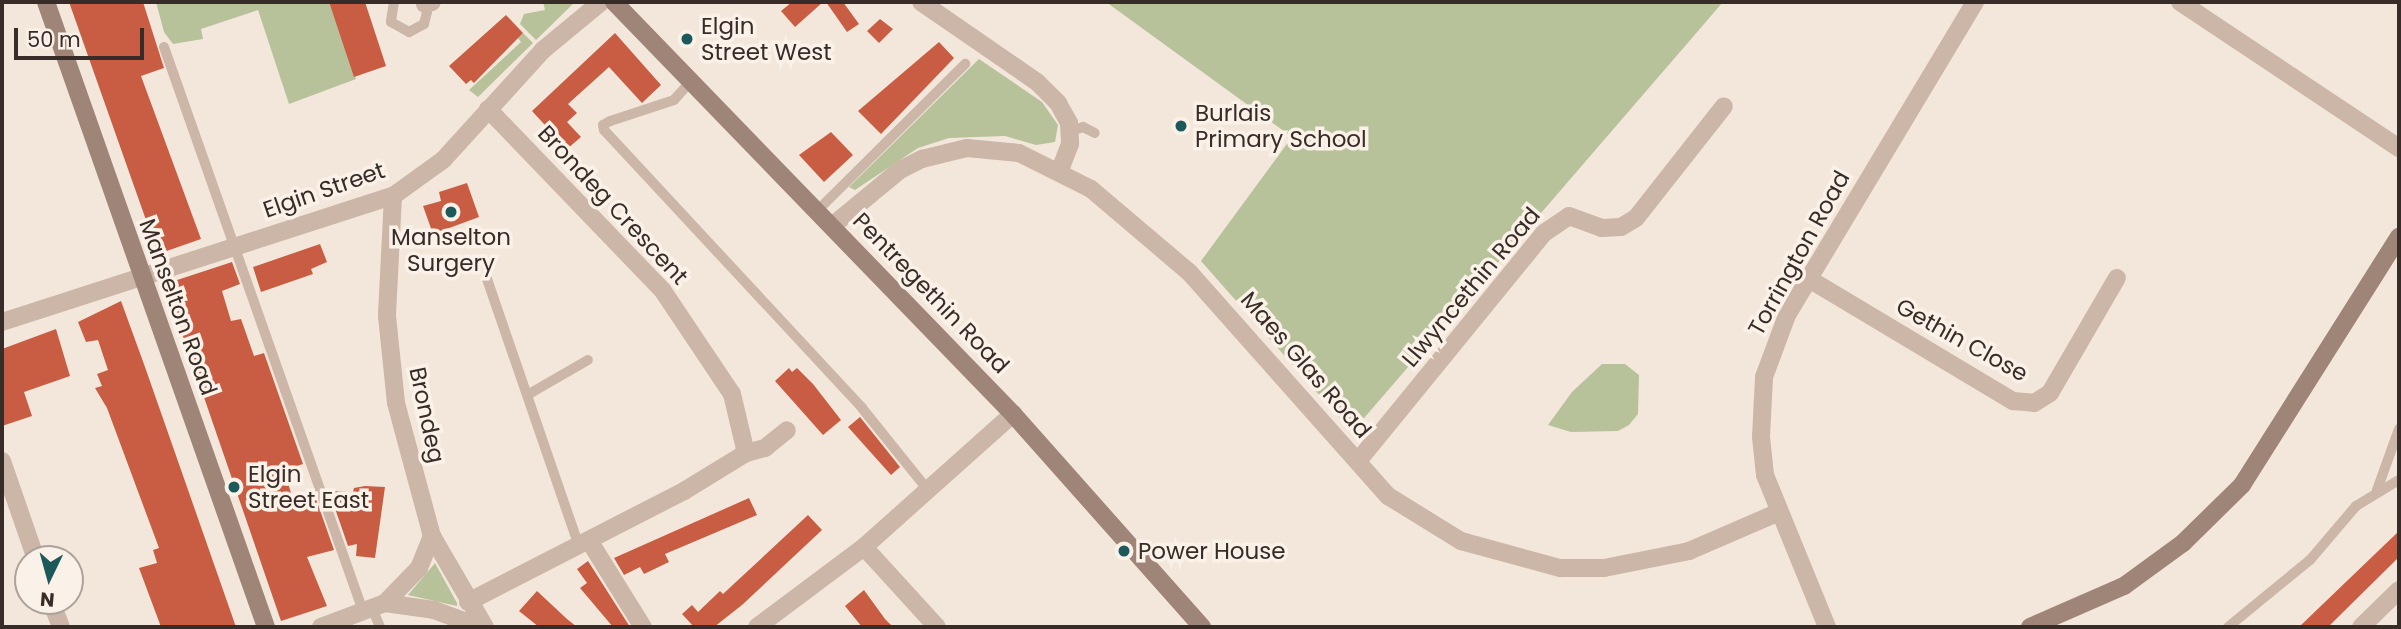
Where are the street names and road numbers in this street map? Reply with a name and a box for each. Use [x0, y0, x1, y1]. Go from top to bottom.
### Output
street label: Brondeg Crescent [532, 120, 694, 290]
street label: Elgin Street [260, 156, 388, 224]
street label: Torrington Road [1742, 166, 1856, 340]
street label: Llwyncethin Road [1396, 202, 1546, 372]
street label: Pentregethin Road [847, 207, 1015, 379]
street label: Manselton Road [133, 215, 223, 399]
street label: Maes Glas Road [1235, 286, 1377, 444]
street label: Gethin Close [1891, 292, 2033, 388]
street label: Brondeg [403, 364, 451, 466]

